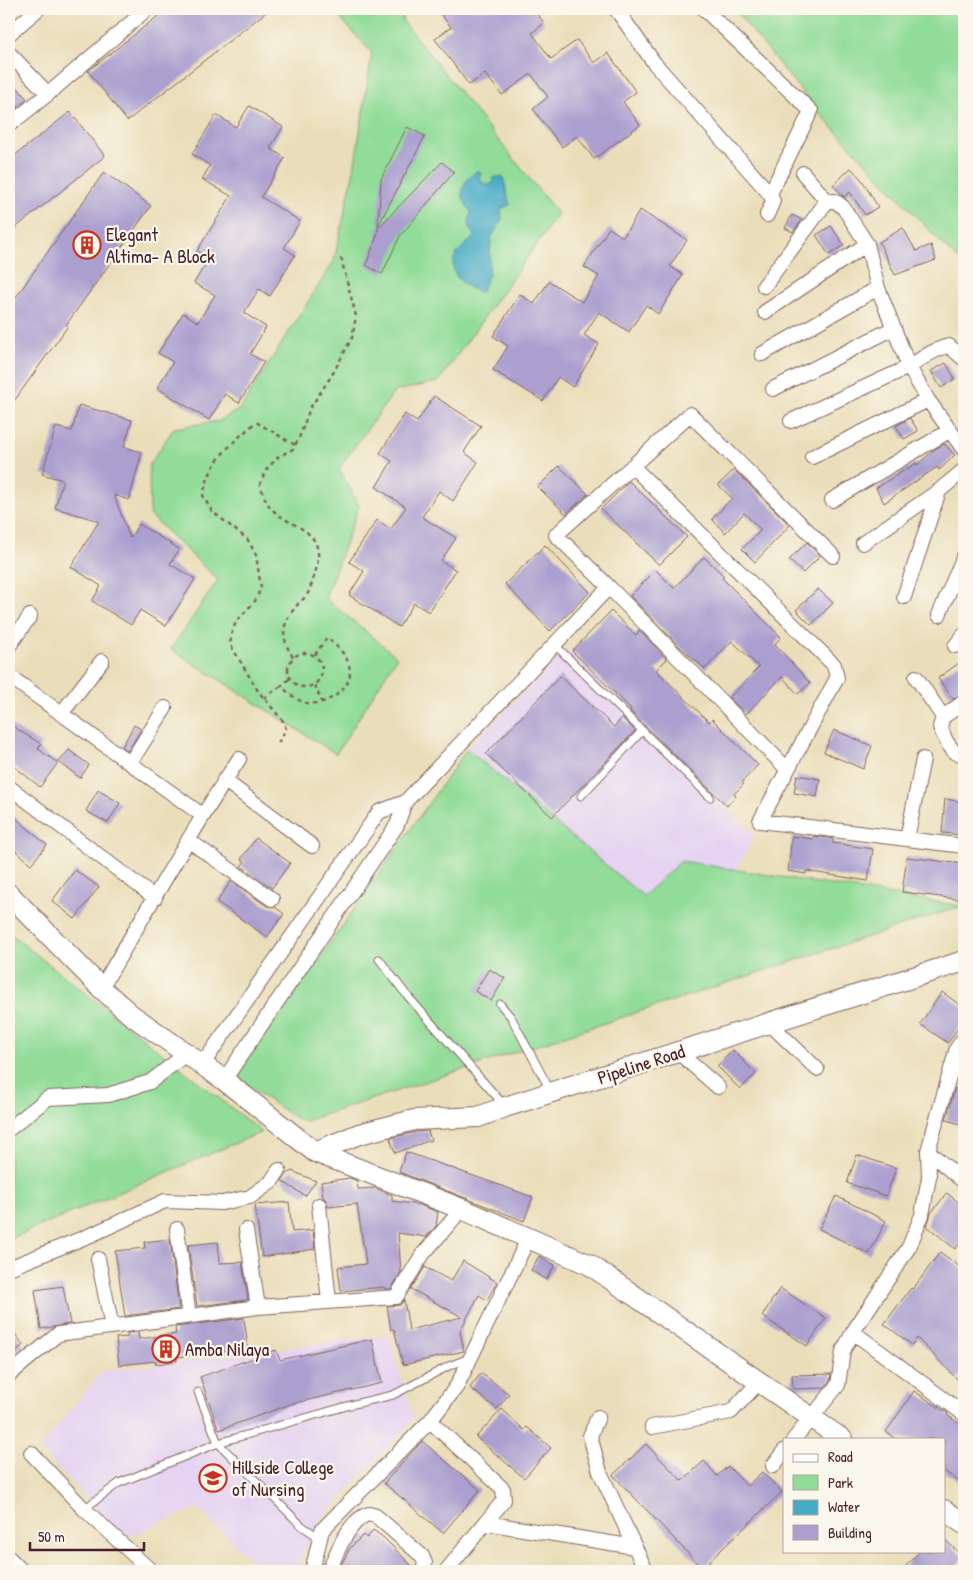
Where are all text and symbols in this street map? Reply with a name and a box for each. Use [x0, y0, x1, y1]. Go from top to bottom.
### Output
place label: Elegant Altima- A Block [106, 221, 215, 269]
building icon: Elegant Altima- A Block [72, 230, 102, 260]
street label: Pipeline Road [594, 1038, 688, 1090]
building icon: Amba Nilaya [151, 1334, 181, 1364]
place label: Amba Nilaya [185, 1336, 270, 1362]
legend [783, 1438, 946, 1552]
text: Road [828, 1446, 853, 1467]
place label: Hillside College of Nursing [232, 1454, 335, 1502]
school or university icon: Hillside College of Nursing [198, 1463, 228, 1493]
text: Park [828, 1472, 853, 1493]
text: Water [828, 1496, 860, 1517]
scale bar [30, 1520, 144, 1552]
text: Building [828, 1522, 872, 1543]
text: 50 m [38, 1526, 65, 1547]

